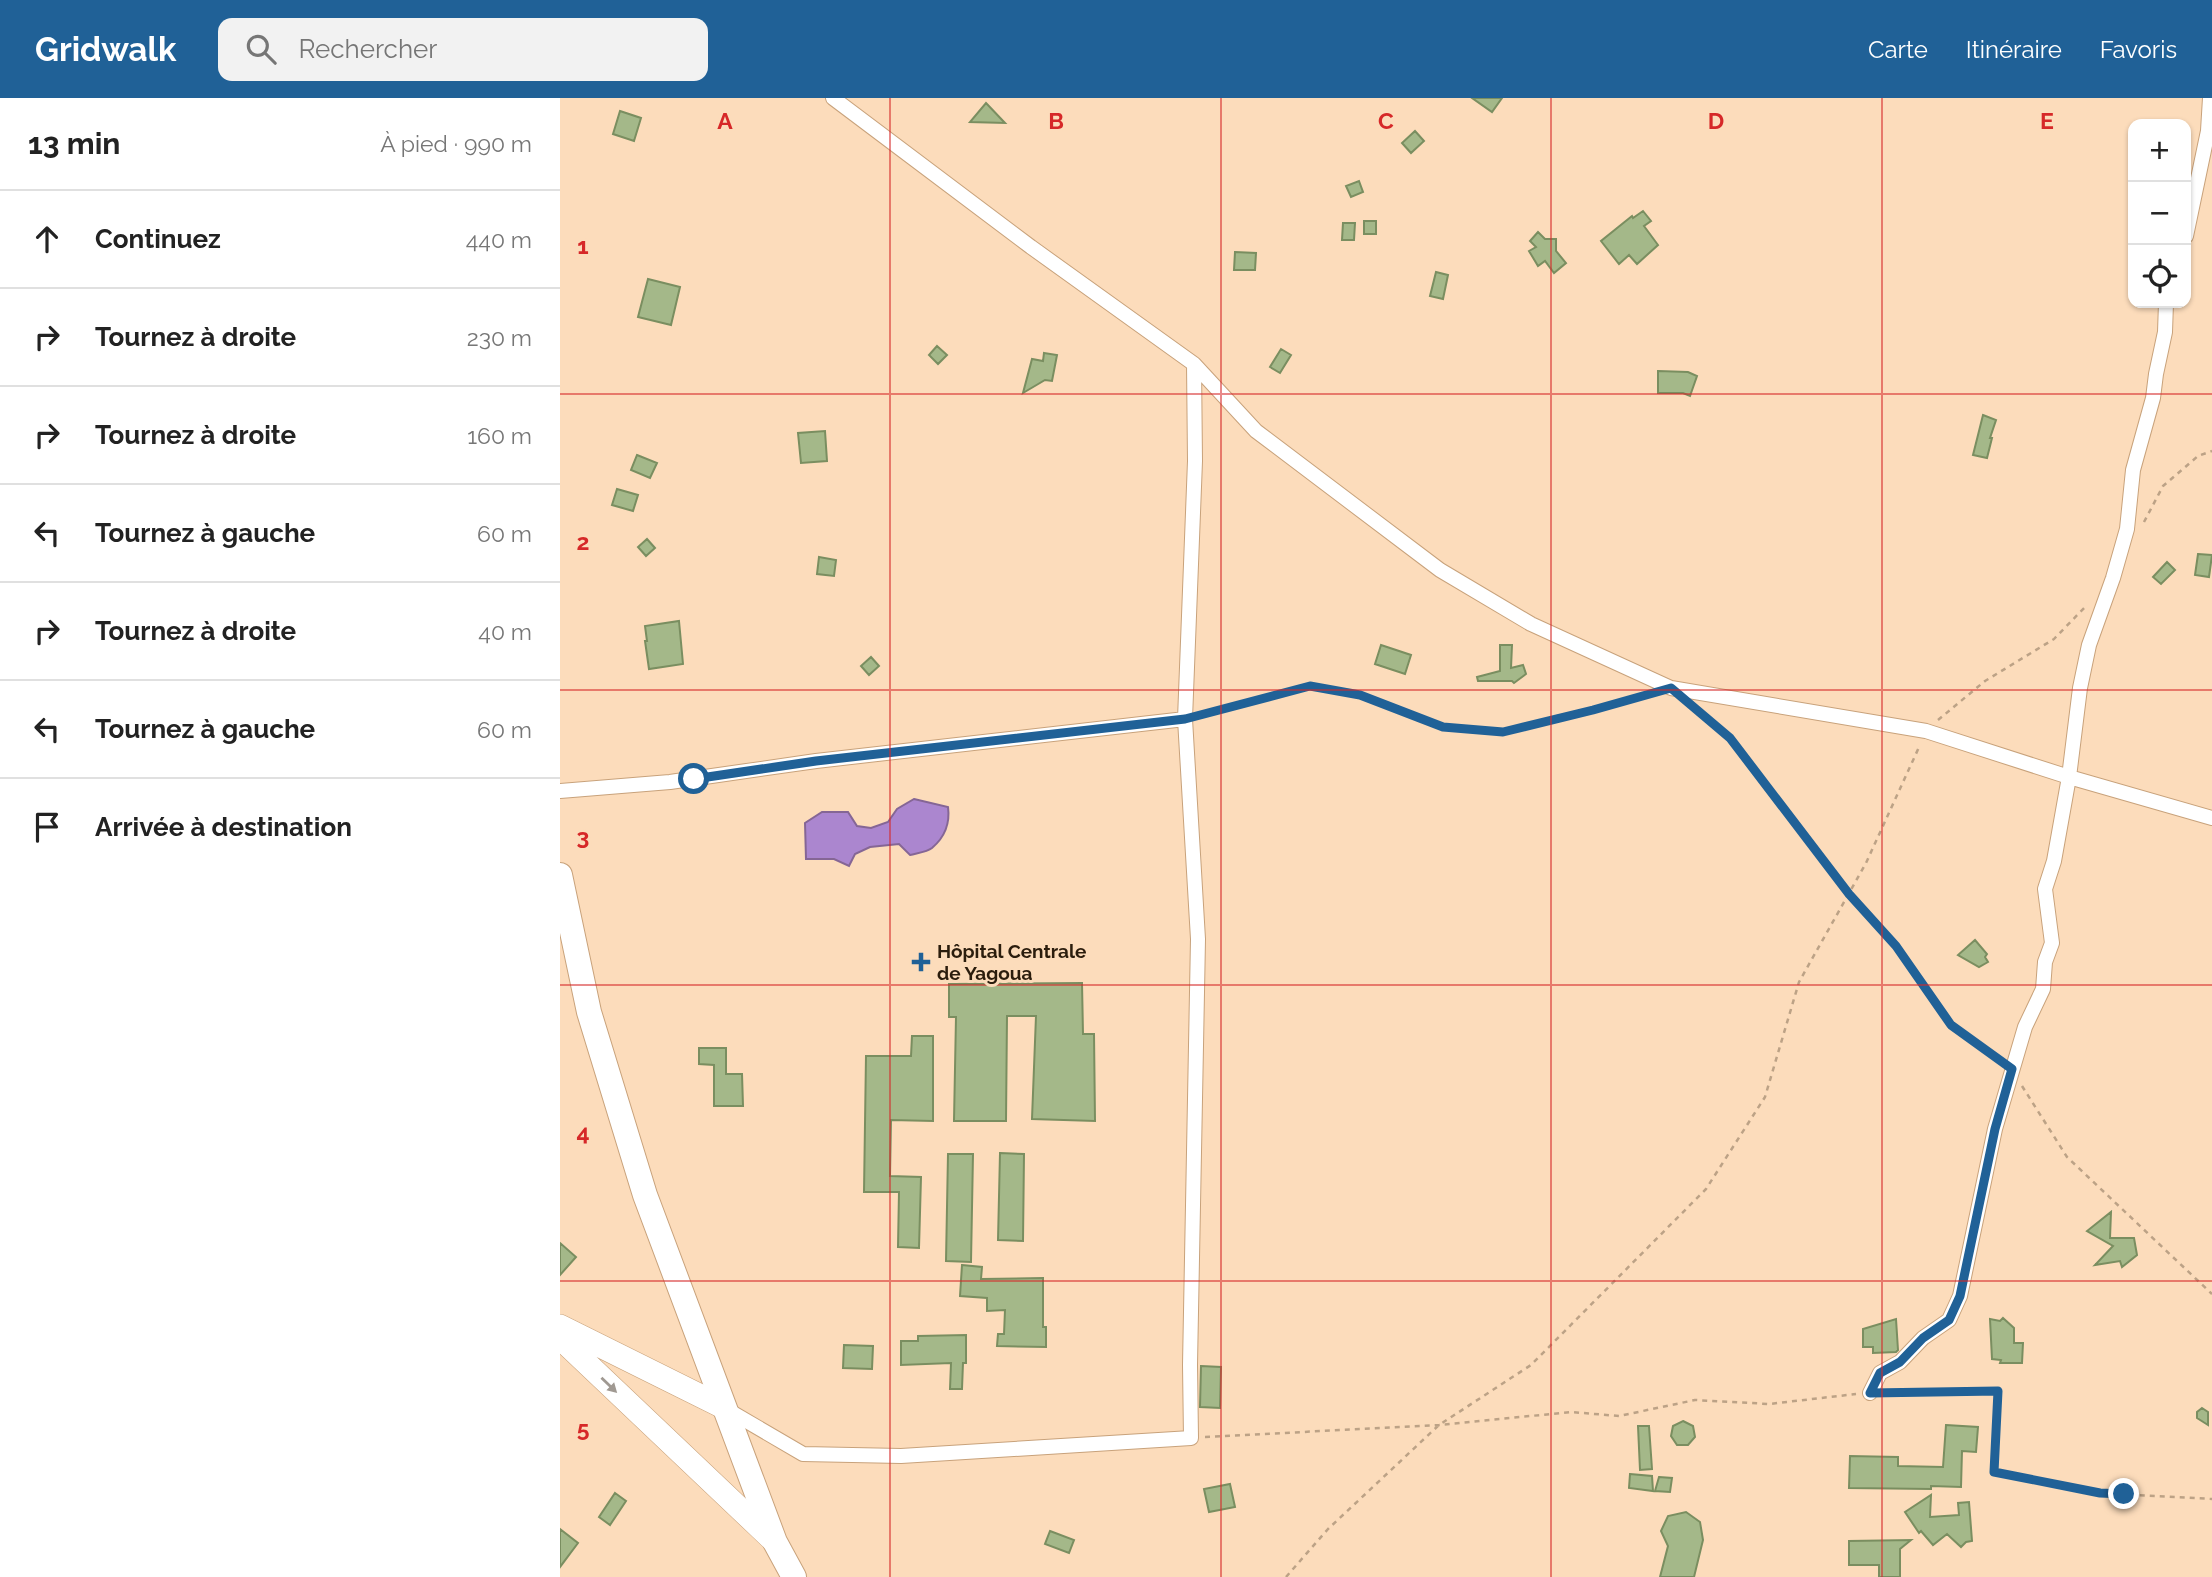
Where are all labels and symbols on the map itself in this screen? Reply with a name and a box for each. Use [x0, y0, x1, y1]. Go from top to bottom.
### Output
text: A [717, 107, 733, 134]
text: B [1048, 107, 1064, 134]
text: C [1378, 107, 1394, 134]
text: D [1708, 107, 1724, 134]
text: E [2040, 107, 2054, 134]
text: 1 [577, 232, 589, 259]
text: 2 [577, 528, 589, 555]
route start [678, 763, 709, 794]
text: 3 [577, 823, 589, 850]
place label: Hôpital Centrale de Yagoua [937, 940, 1086, 984]
marker: Hôpital Centrale de Yagoua [911, 952, 931, 972]
text: 4 [576, 1119, 590, 1146]
one-way arrow [601, 1376, 618, 1393]
text: 5 [577, 1415, 590, 1442]
route end [2108, 1478, 2139, 1509]

